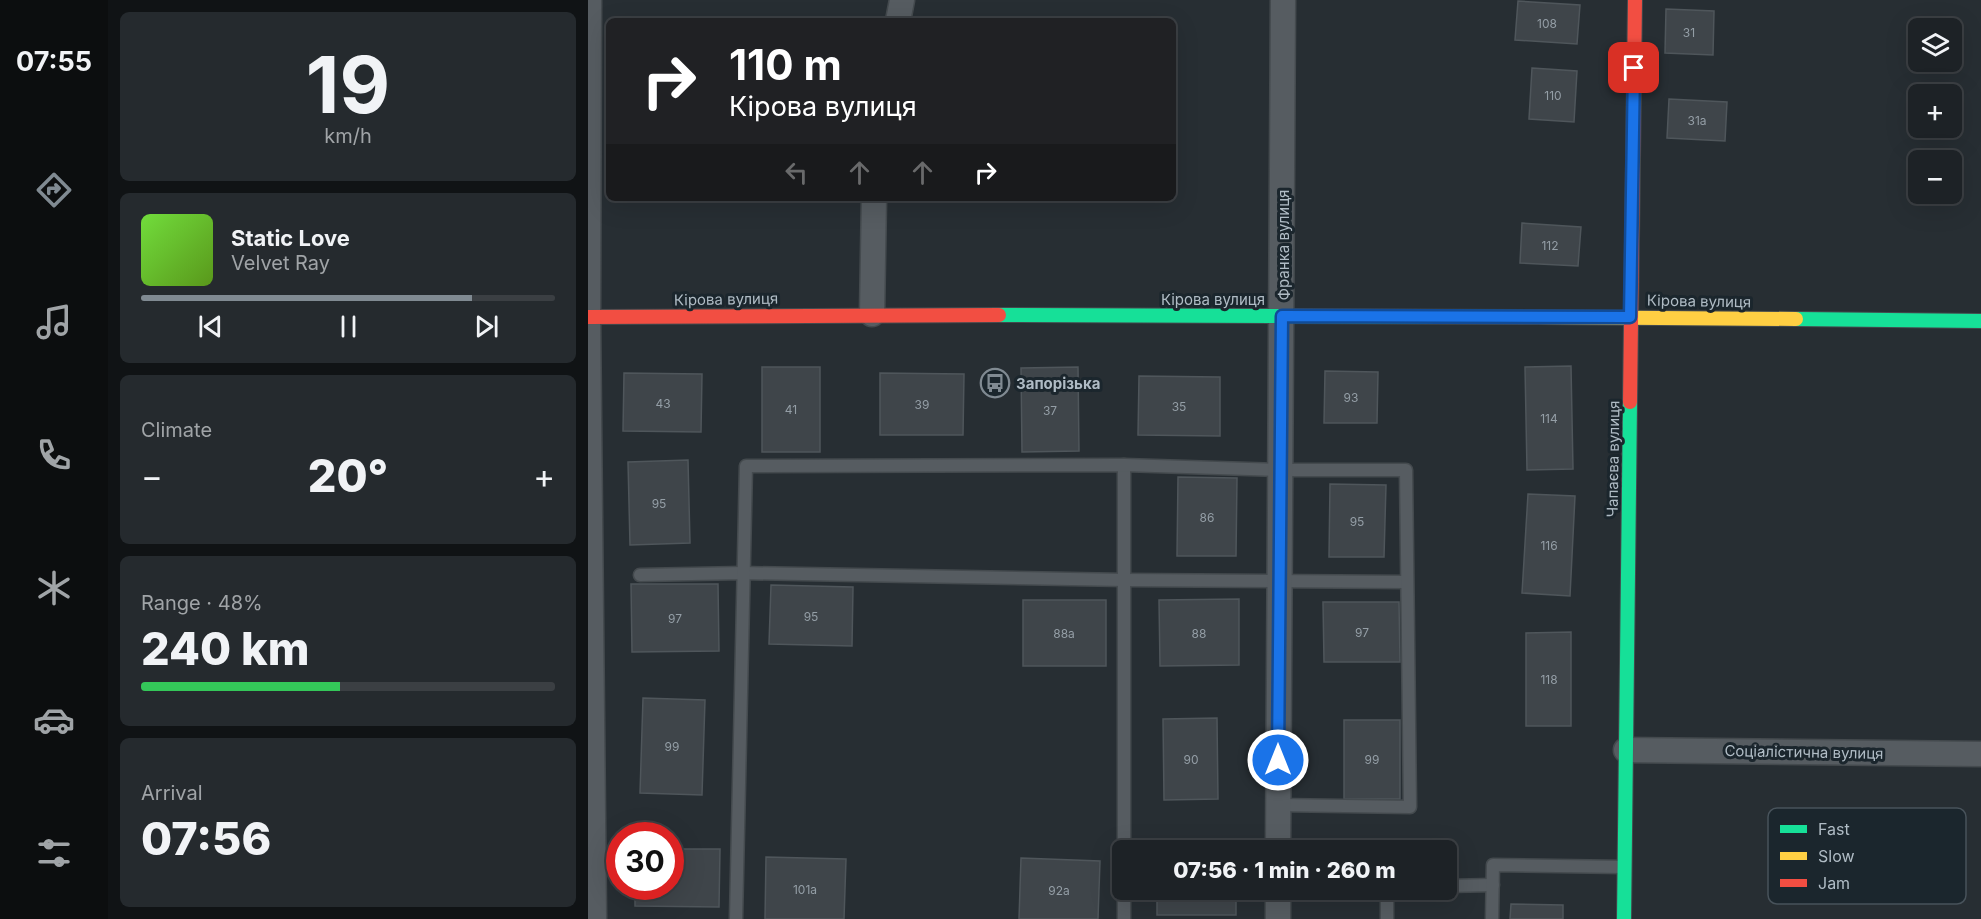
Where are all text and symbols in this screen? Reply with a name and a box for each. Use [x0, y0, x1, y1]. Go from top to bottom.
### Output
house number: 108 [1537, 16, 1557, 31]
map controls [1908, 18, 1962, 204]
button: layers [1908, 18, 1962, 72]
house number: 31 [1683, 25, 1695, 40]
text: 19 [306, 37, 390, 132]
text: 110 m [729, 39, 842, 90]
icon: right [630, 42, 708, 120]
pin [1608, 42, 1659, 93]
text: 07:55 [16, 45, 92, 78]
icon: arrive [1617, 51, 1650, 84]
button: + [1908, 84, 1962, 138]
house number: 110 [1544, 88, 1562, 103]
text: Кірова вулиця [729, 90, 917, 123]
house number: 31а [1687, 113, 1707, 128]
text: km/h [324, 124, 372, 148]
button: − [1908, 150, 1962, 204]
icon: left [780, 156, 813, 189]
icon: ahead [843, 156, 876, 189]
icon: ahead [906, 156, 939, 189]
icon: right [969, 156, 1002, 189]
icon: directions [33, 169, 75, 211]
street label: Франка вулиця [1274, 190, 1293, 300]
text: Static Love [231, 225, 350, 251]
house number: 112 [1541, 238, 1559, 253]
text: Velvet Ray [231, 251, 330, 275]
street label: Кірова вулиця [674, 289, 778, 309]
street label: Кірова вулиця [1161, 290, 1265, 309]
street label: Кірова вулиця [1647, 291, 1751, 311]
icon: music [33, 301, 75, 343]
icon: previous [194, 310, 227, 343]
icon: pause [332, 310, 365, 343]
icon: next [470, 310, 503, 343]
bus stop icon: Запорізька [979, 367, 1011, 399]
place label: Запорізька [1016, 374, 1100, 393]
house number: 93 [1344, 390, 1358, 405]
house number: 43 [655, 396, 671, 411]
house number: 39 [915, 397, 929, 412]
house number: 35 [1172, 399, 1186, 414]
street label: Чапаєва вулиця [1602, 400, 1624, 518]
house number: 41 [785, 402, 797, 417]
house number: 37 [1043, 403, 1057, 418]
house number: 114 [1540, 411, 1558, 426]
text: Climate [141, 418, 212, 442]
icon: phone [33, 434, 75, 476]
text: 20° [308, 448, 388, 503]
text: − [141, 456, 163, 496]
text: + [533, 456, 555, 496]
house number: 95 [652, 496, 666, 511]
house number: 86 [1200, 510, 1214, 525]
house number: 95 [1350, 514, 1364, 529]
house number: 116 [1540, 538, 1558, 553]
icon: climate [33, 567, 75, 609]
text: Range · 48% [141, 591, 263, 615]
house number: 95 [804, 609, 818, 624]
house number: 97 [668, 611, 682, 626]
text: 240 km [141, 621, 309, 676]
house number: 97 [1355, 625, 1369, 640]
house number: 88а [1053, 626, 1075, 641]
house number: 88 [1192, 626, 1206, 641]
house number: 118 [1540, 672, 1558, 687]
icon: car [33, 699, 75, 741]
position arrow [1246, 728, 1310, 792]
house number: 99 [665, 739, 679, 754]
street label: Соціалістична вулиця [1724, 741, 1884, 763]
house number: 90 [1183, 752, 1199, 767]
house number: 99 [1365, 752, 1379, 767]
text: Arrival [141, 781, 203, 805]
legend [1768, 808, 1966, 904]
text: 07:56 [141, 811, 271, 866]
text: Fast [1818, 819, 1850, 839]
speed limit sign: 30 [606, 822, 684, 900]
icon: filters [33, 832, 75, 874]
text: Slow [1818, 846, 1855, 866]
text: 07:56 · 1 min · 260 m [1173, 857, 1396, 883]
text: Jam [1818, 873, 1850, 893]
house number: 101а [793, 882, 817, 897]
house number: 92а [1048, 883, 1070, 898]

